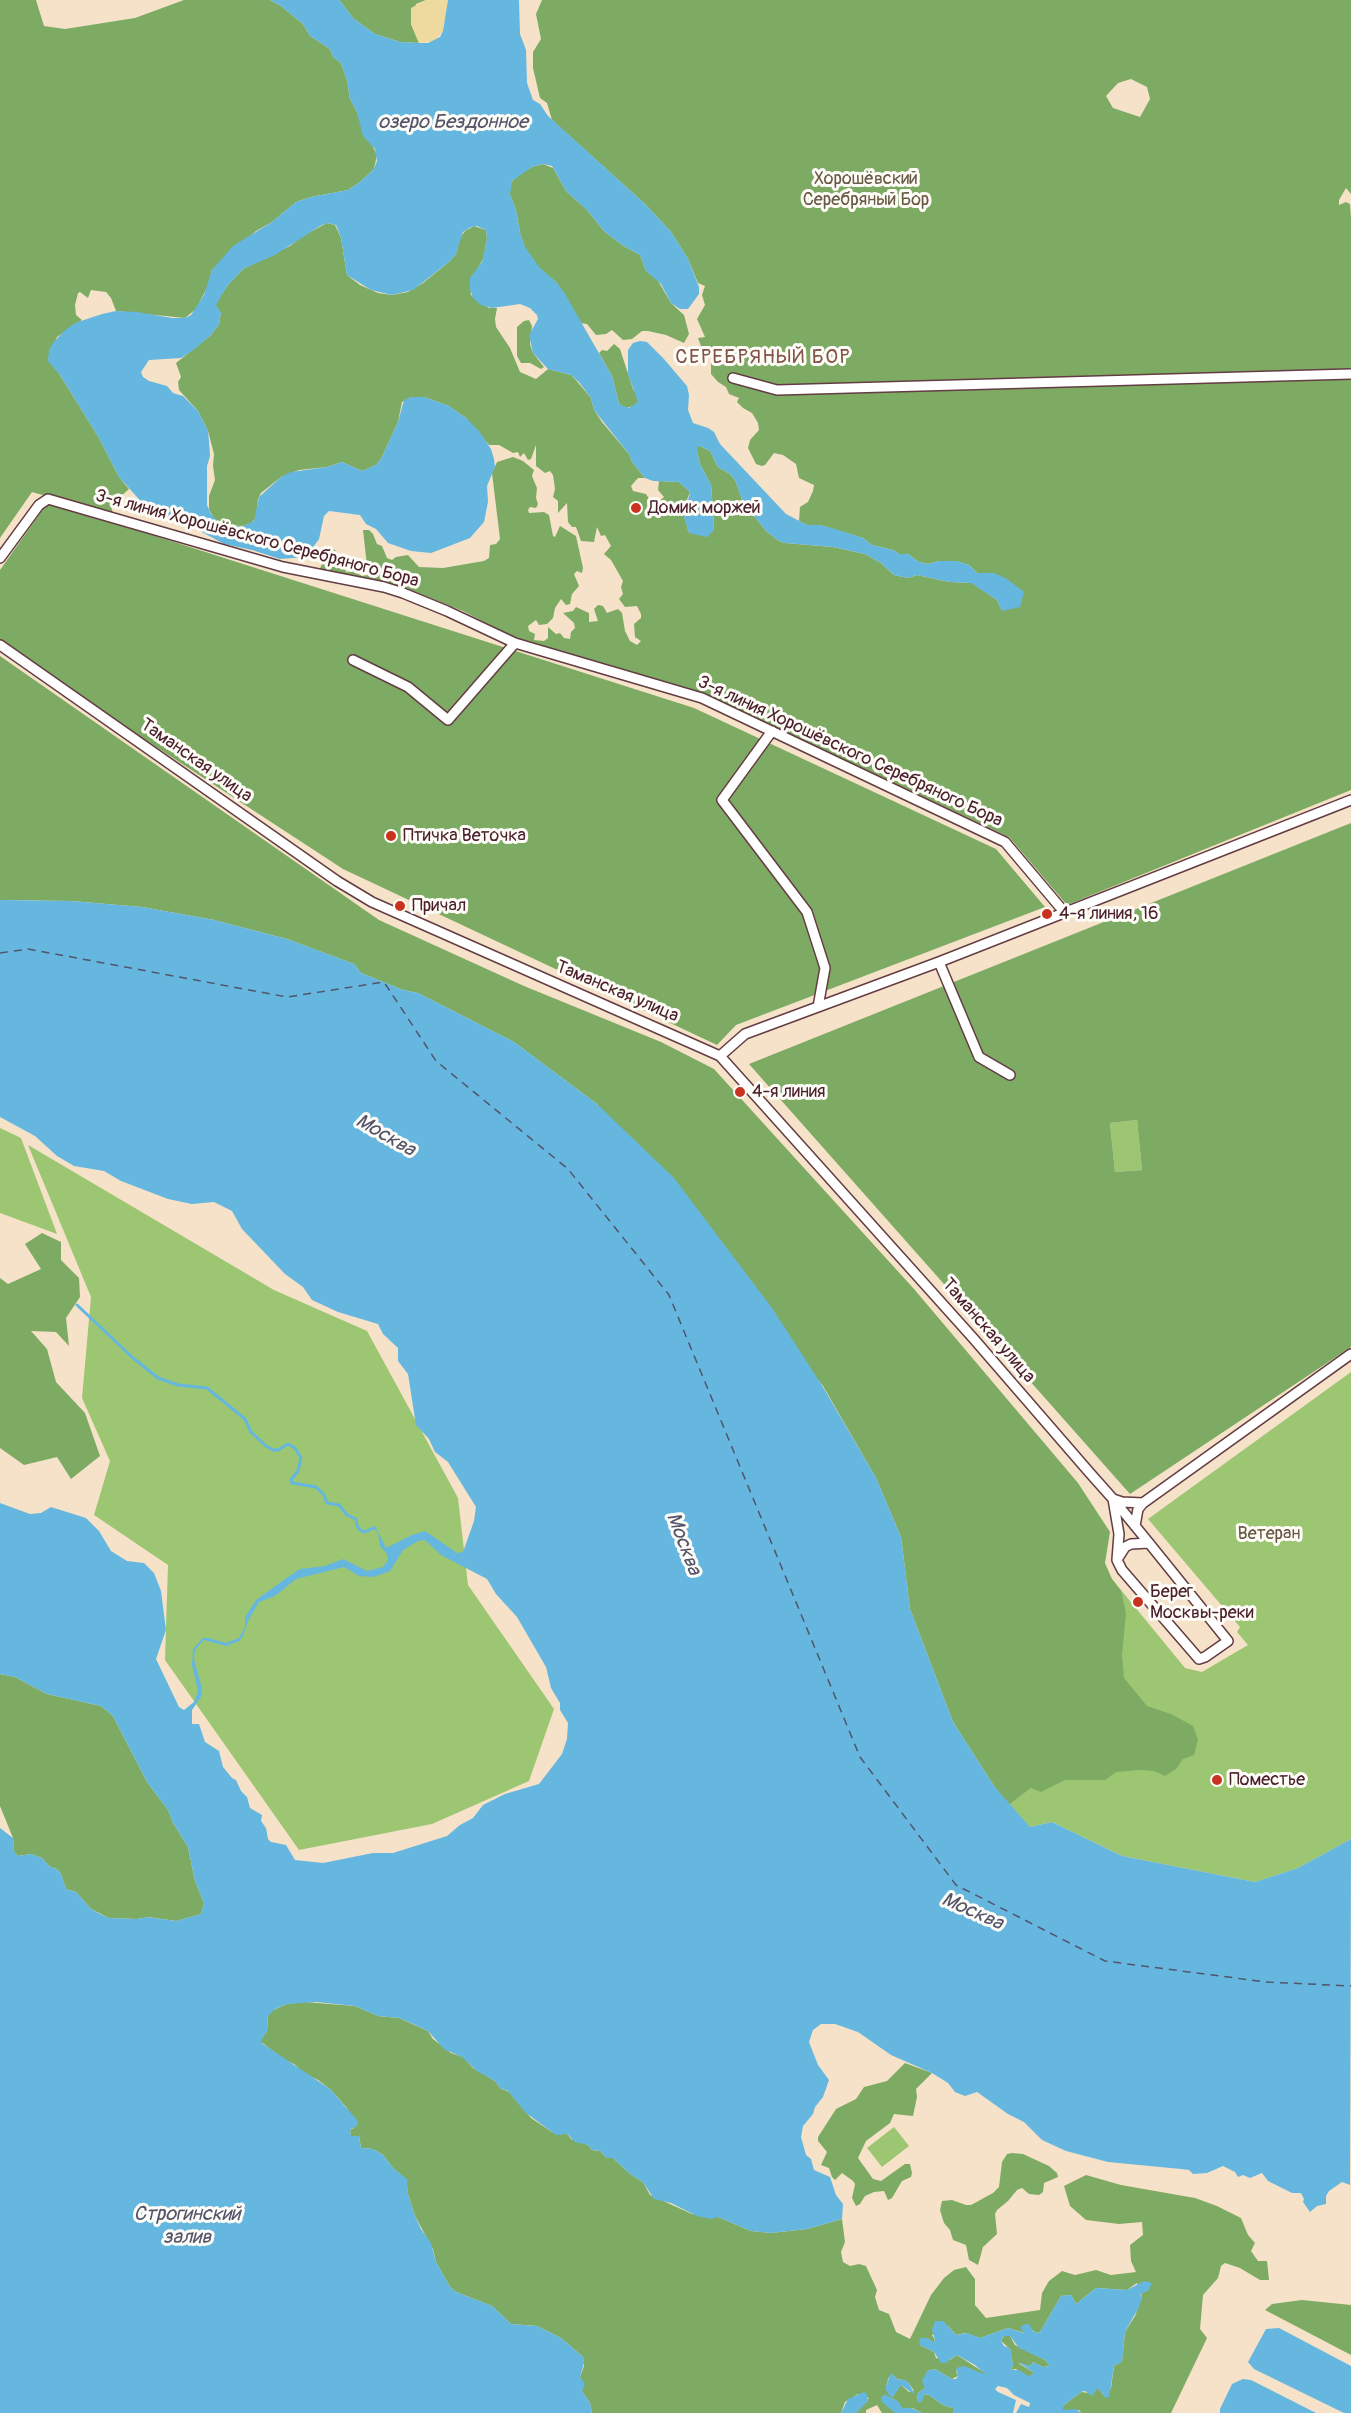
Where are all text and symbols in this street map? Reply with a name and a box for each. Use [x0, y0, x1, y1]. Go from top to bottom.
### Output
water label: озеро Бездонное [378, 111, 528, 135]
park label: Хорошёвский Серебряный Бор [803, 168, 929, 210]
district label: СЕРЕБРЯНЫЙ БОР [675, 346, 851, 370]
street label: 3-я линия Хорошёвского Серебряного Бора [93, 485, 421, 593]
place label: Домик моржей [648, 497, 761, 519]
marker: Домик моржей [629, 501, 643, 515]
street label: 3-я линия Хорошёвского Серебряного Бора [694, 672, 1006, 832]
street label: Таманская улица [136, 714, 256, 808]
place label: Птичка Веточка [403, 825, 526, 847]
marker: Птичка Веточка [384, 829, 398, 843]
place label: Причал [412, 895, 466, 917]
marker: Причал [393, 899, 407, 913]
place label: 4-я линия, 16 [1059, 903, 1158, 925]
marker: 4-я линия, 16 [1040, 907, 1054, 921]
street label: Таманская улица [552, 956, 682, 1028]
place label: 4-я линия [752, 1081, 825, 1103]
marker: 4-я линия [733, 1085, 747, 1099]
water label: Москва [351, 1109, 419, 1163]
street label: Таманская улица [937, 1274, 1039, 1388]
water label: Москва [660, 1509, 706, 1579]
park label: Ветеран [1238, 1523, 1300, 1545]
place label: Берег Москвы-реки [1150, 1581, 1254, 1624]
marker: Берег Москвы-реки [1131, 1595, 1145, 1609]
place label: Поместье [1229, 1769, 1305, 1791]
marker: Поместье [1210, 1773, 1224, 1787]
water label: Москва [938, 1888, 1006, 1936]
water label: Строгинский залив [133, 2203, 241, 2250]

